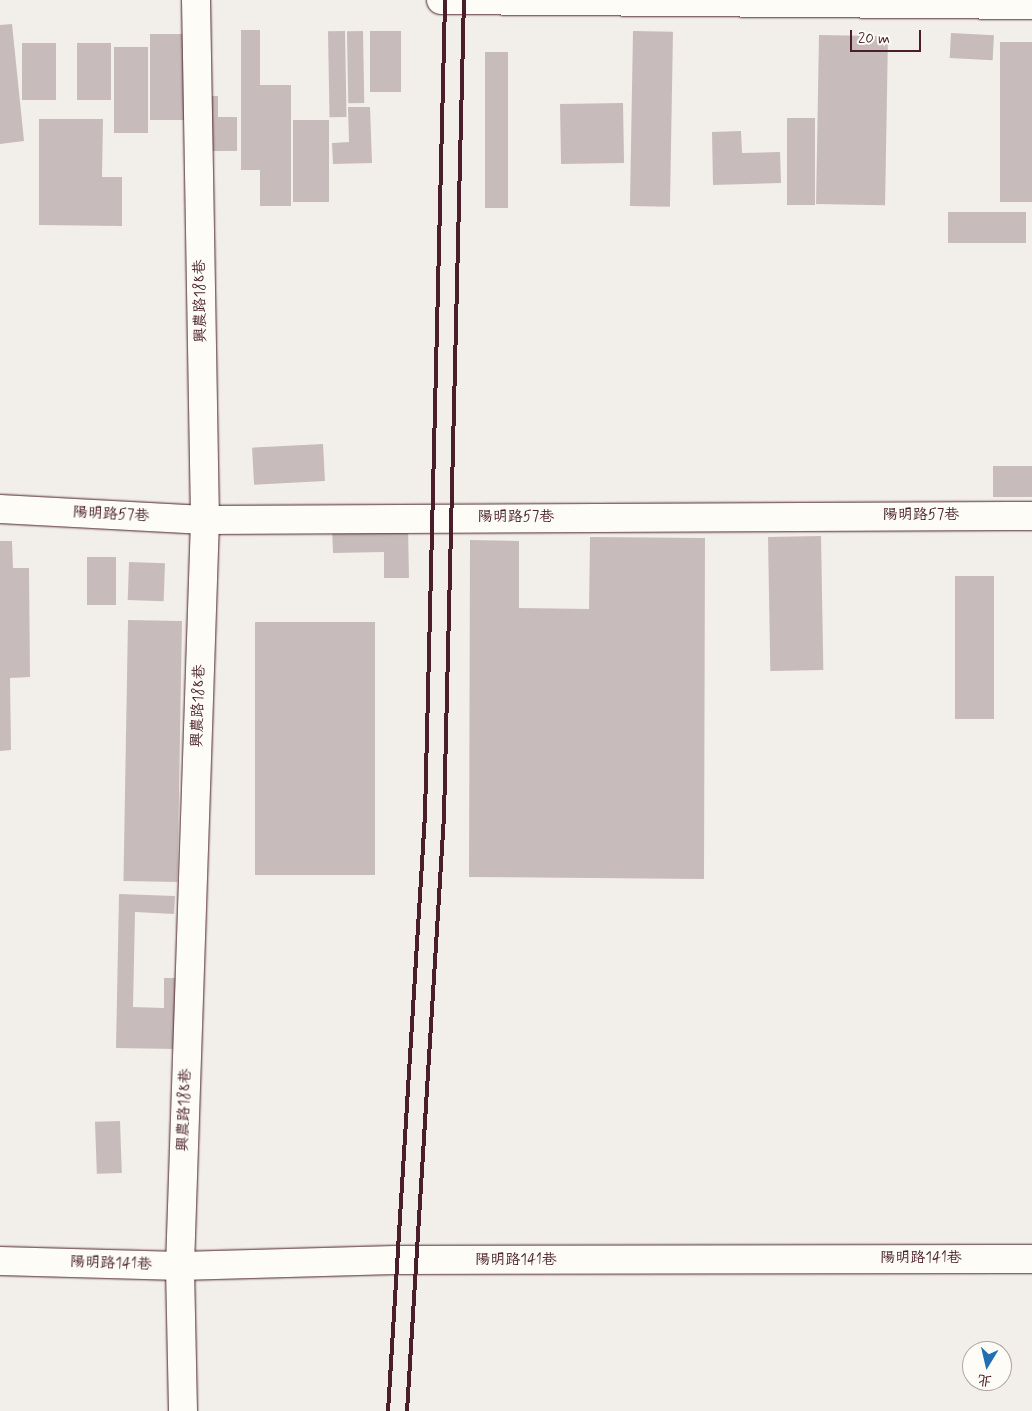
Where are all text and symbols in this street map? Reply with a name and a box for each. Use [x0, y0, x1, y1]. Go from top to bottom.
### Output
scale bar [852, 20, 923, 52]
text: 20 m [858, 29, 890, 49]
street label: 興農路188巷 [191, 259, 211, 343]
street label: 陽明路57巷 [72, 504, 150, 526]
street label: 陽明路57巷 [883, 507, 959, 525]
street label: 陽明路57巷 [478, 509, 554, 527]
street label: 興農路188巷 [189, 664, 209, 748]
street label: 興農路188巷 [175, 1068, 195, 1152]
street label: 陽明路141巷 [880, 1250, 962, 1268]
street label: 陽明路141巷 [475, 1252, 557, 1270]
street label: 陽明路141巷 [70, 1254, 152, 1274]
north arrow [962, 1341, 1012, 1391]
text: 北 [976, 1370, 993, 1390]

